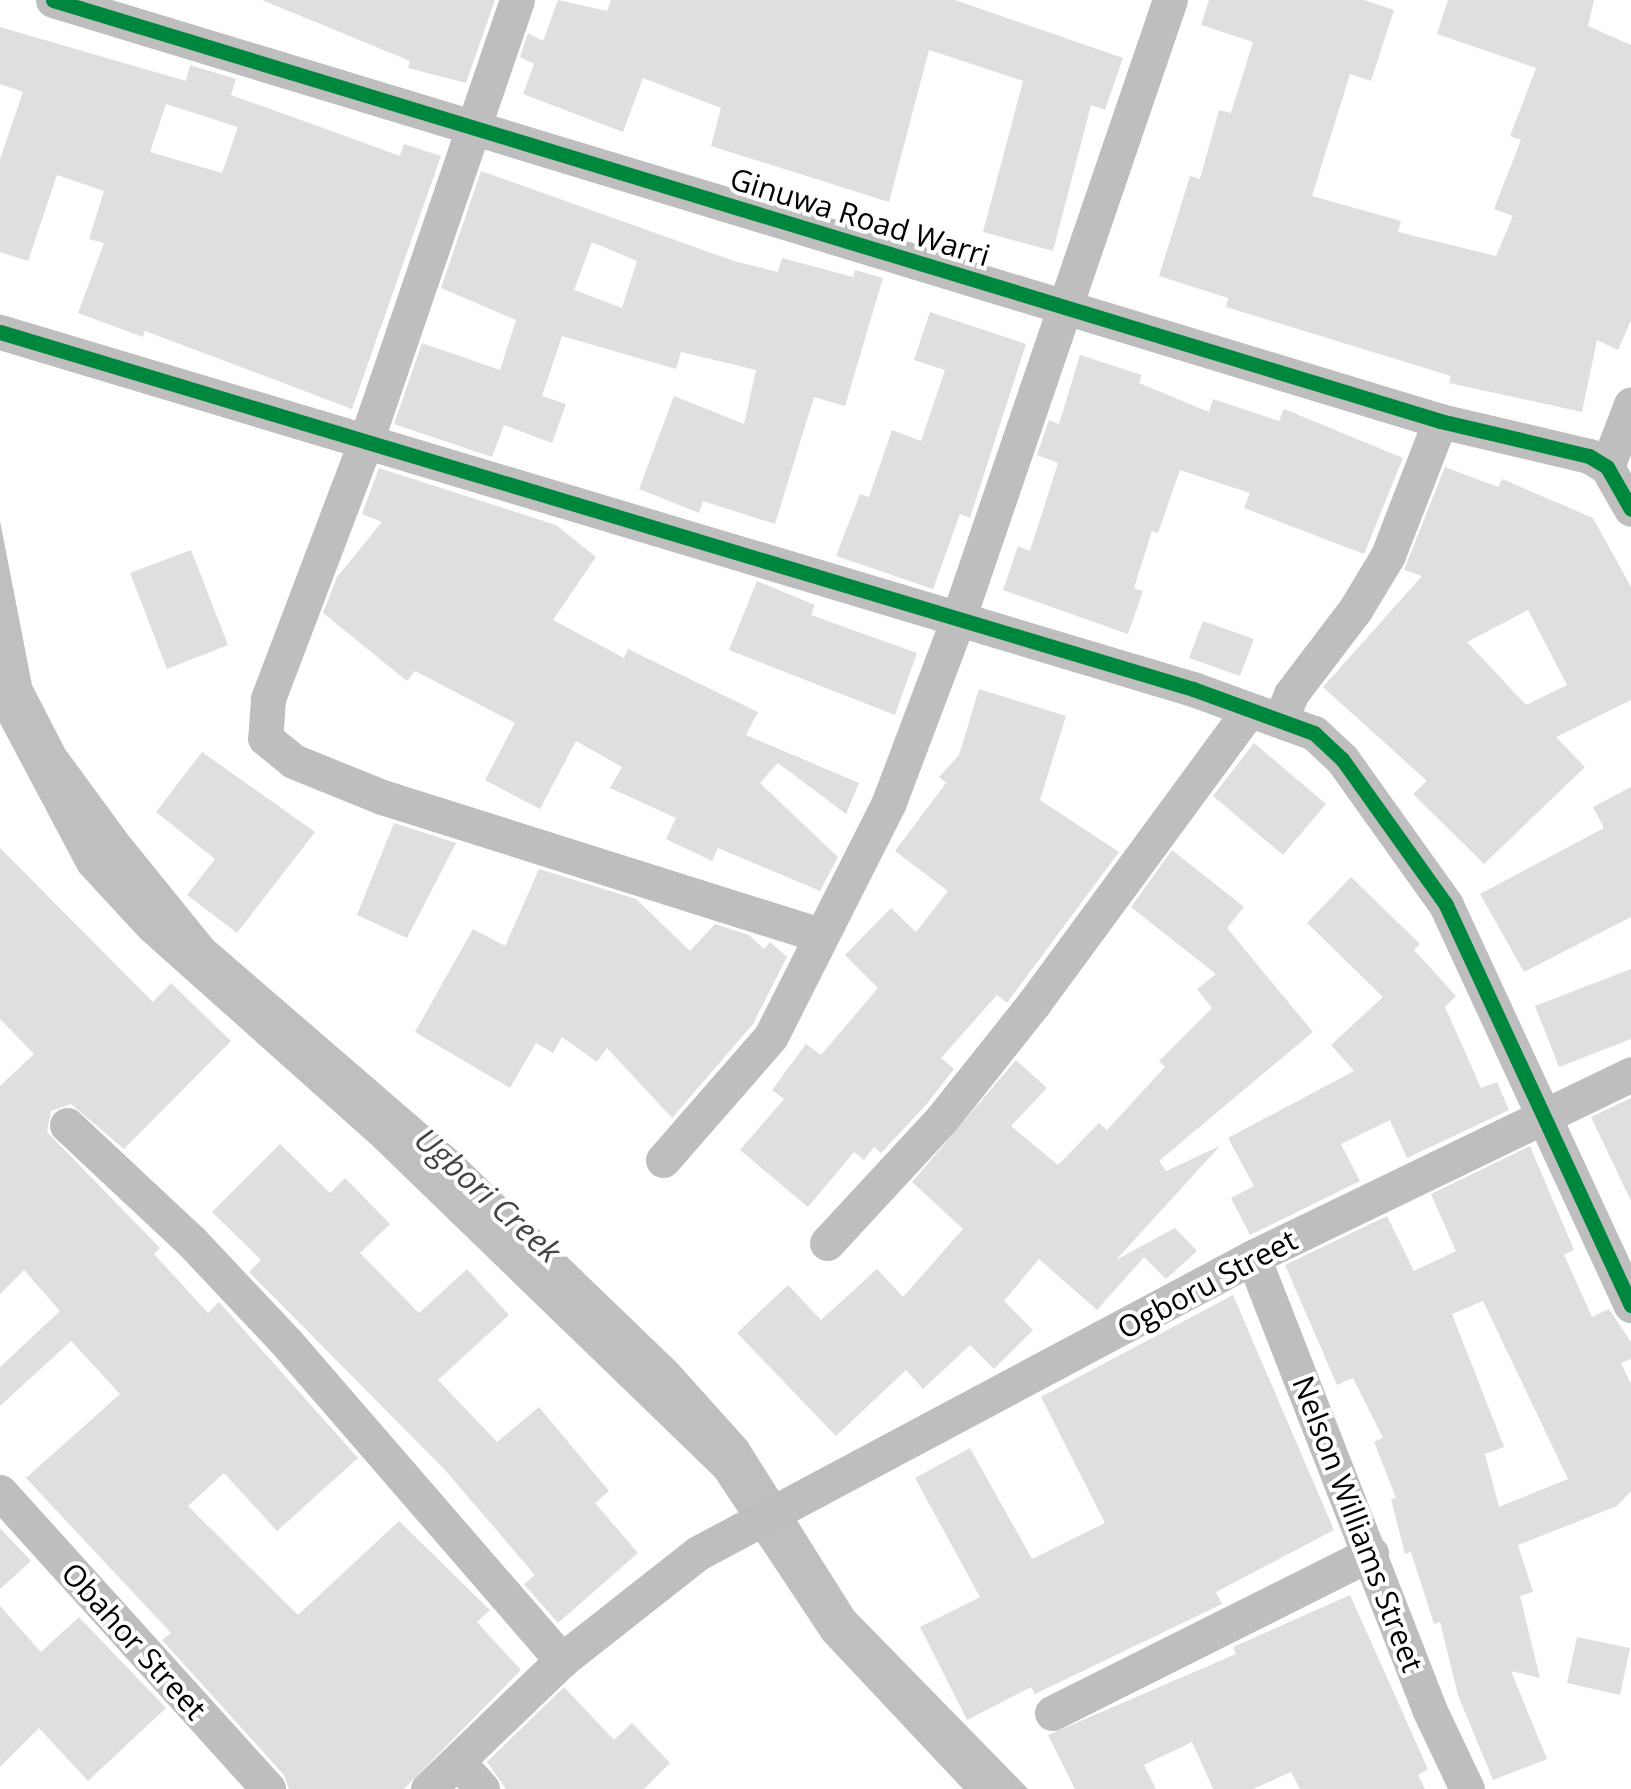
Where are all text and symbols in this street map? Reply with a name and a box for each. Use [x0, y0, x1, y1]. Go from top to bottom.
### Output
street label: Ginuwa Road Warri [726, 160, 994, 274]
water label: Ugbori Creek [407, 1120, 569, 1270]
street label: Ogboru Street [1111, 1222, 1303, 1346]
street label: Nelson Williams Street [1285, 1371, 1431, 1677]
street label: Obahor Street [54, 1555, 214, 1727]

